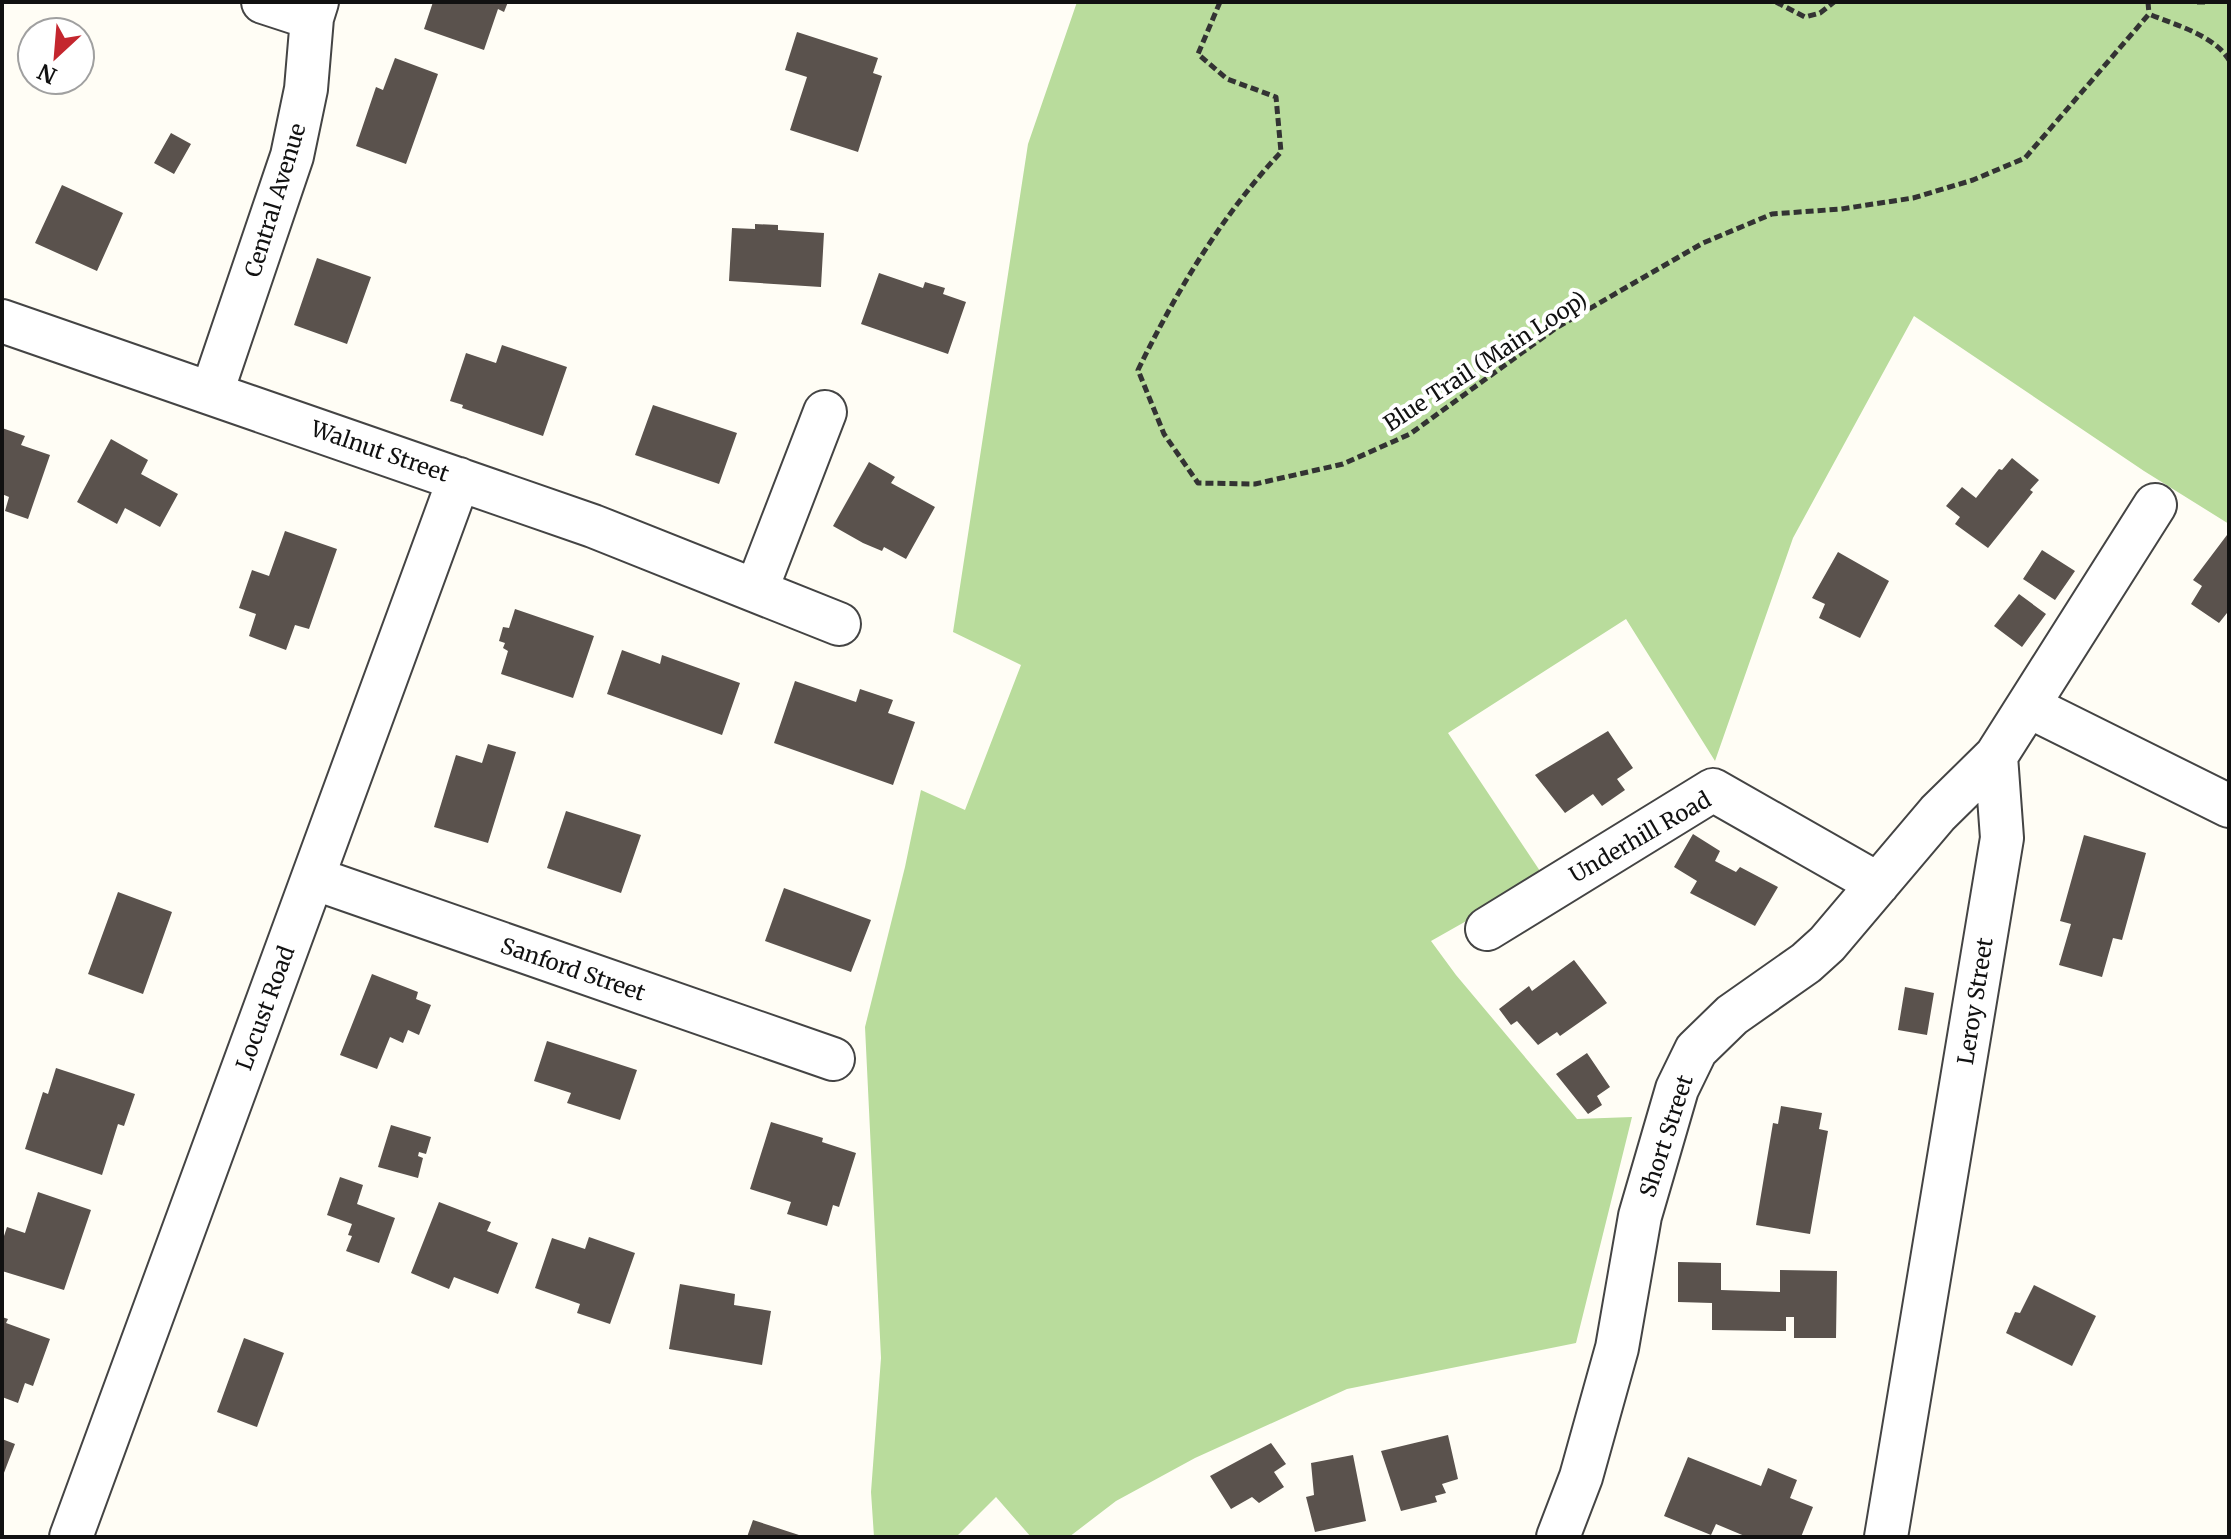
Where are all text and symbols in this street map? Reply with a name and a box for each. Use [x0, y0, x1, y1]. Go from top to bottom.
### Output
north arrow [16, 16, 96, 96]
text: N [33, 57, 61, 90]
street label: Central Avenue [238, 120, 312, 280]
street label: Blue Trail (Main Loop) [1378, 285, 1592, 437]
street label: Walnut Street [306, 414, 453, 488]
street label: Underhill Road [1564, 785, 1716, 889]
street label: Sanford Street [497, 931, 649, 1007]
street label: Leroy Street [1951, 935, 1999, 1067]
street label: Locust Road [230, 942, 300, 1074]
street label: Short Street [1633, 1071, 1699, 1201]

